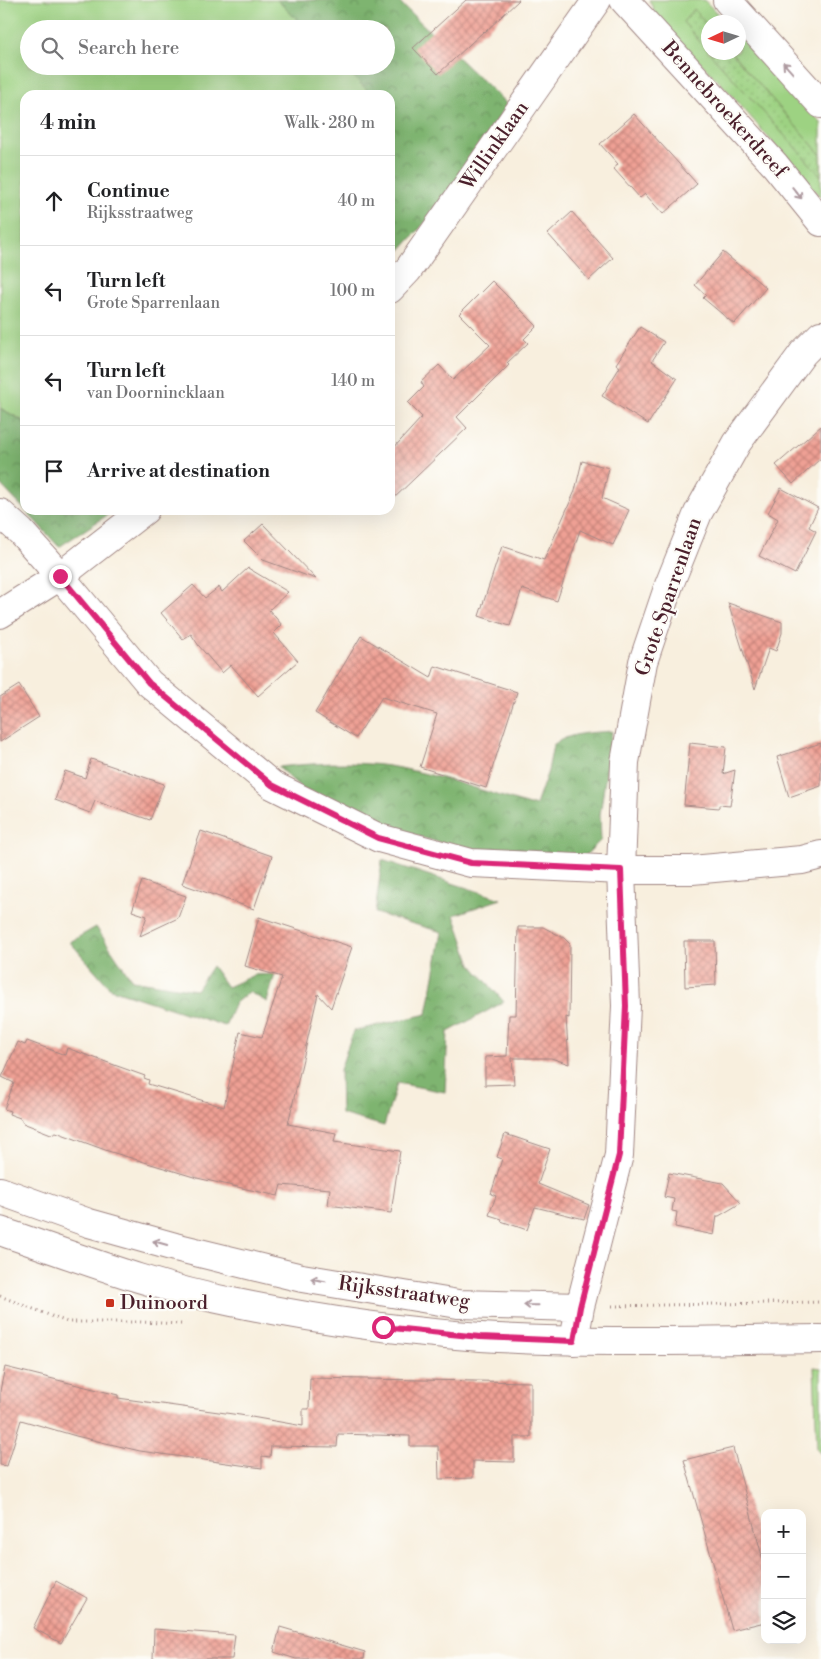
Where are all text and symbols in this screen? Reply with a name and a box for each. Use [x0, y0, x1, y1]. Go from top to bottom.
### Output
north arrow [701, 15, 746, 60]
search box [20, 20, 395, 75]
icon: search [38, 34, 66, 62]
text: Search here [78, 36, 179, 60]
street label: Bennebroekerdreef [655, 36, 792, 184]
one-way arrow [782, 61, 794, 74]
street label: Willinklaan [455, 97, 535, 196]
text: 4 min [40, 110, 96, 136]
text: Walk · 280 m [284, 113, 375, 133]
text: Continue [87, 179, 170, 203]
one-way arrow [791, 186, 803, 199]
icon: ahead [40, 187, 68, 215]
text: 40 m [338, 191, 375, 211]
text: Rijksstraatweg [87, 203, 193, 223]
text: Turn left [87, 269, 166, 293]
icon: left [40, 277, 68, 305]
text: 100 m [330, 281, 375, 301]
text: Grote Sparrenlaan [87, 293, 220, 313]
text: Turn left [87, 359, 166, 383]
icon: left [40, 367, 68, 395]
text: 140 m [331, 371, 375, 391]
text: van Doornincklaan [87, 383, 225, 403]
icon: arrive [40, 457, 68, 485]
text: Arrive at destination [87, 459, 270, 483]
street label: Grote Sparrenlaan [630, 514, 708, 680]
route end [49, 565, 72, 588]
one-way arrow [152, 1238, 168, 1247]
street label: Rijksstraatweg [337, 1271, 472, 1315]
one-way arrow [310, 1275, 326, 1285]
place label: Duinoord [120, 1291, 208, 1316]
marker: Duinoord [104, 1297, 116, 1309]
one-way arrow [523, 1301, 539, 1310]
route start [372, 1316, 395, 1339]
map controls [761, 1509, 806, 1644]
button: + [761, 1509, 806, 1554]
button: − [761, 1554, 806, 1599]
button: layers [761, 1599, 806, 1644]

